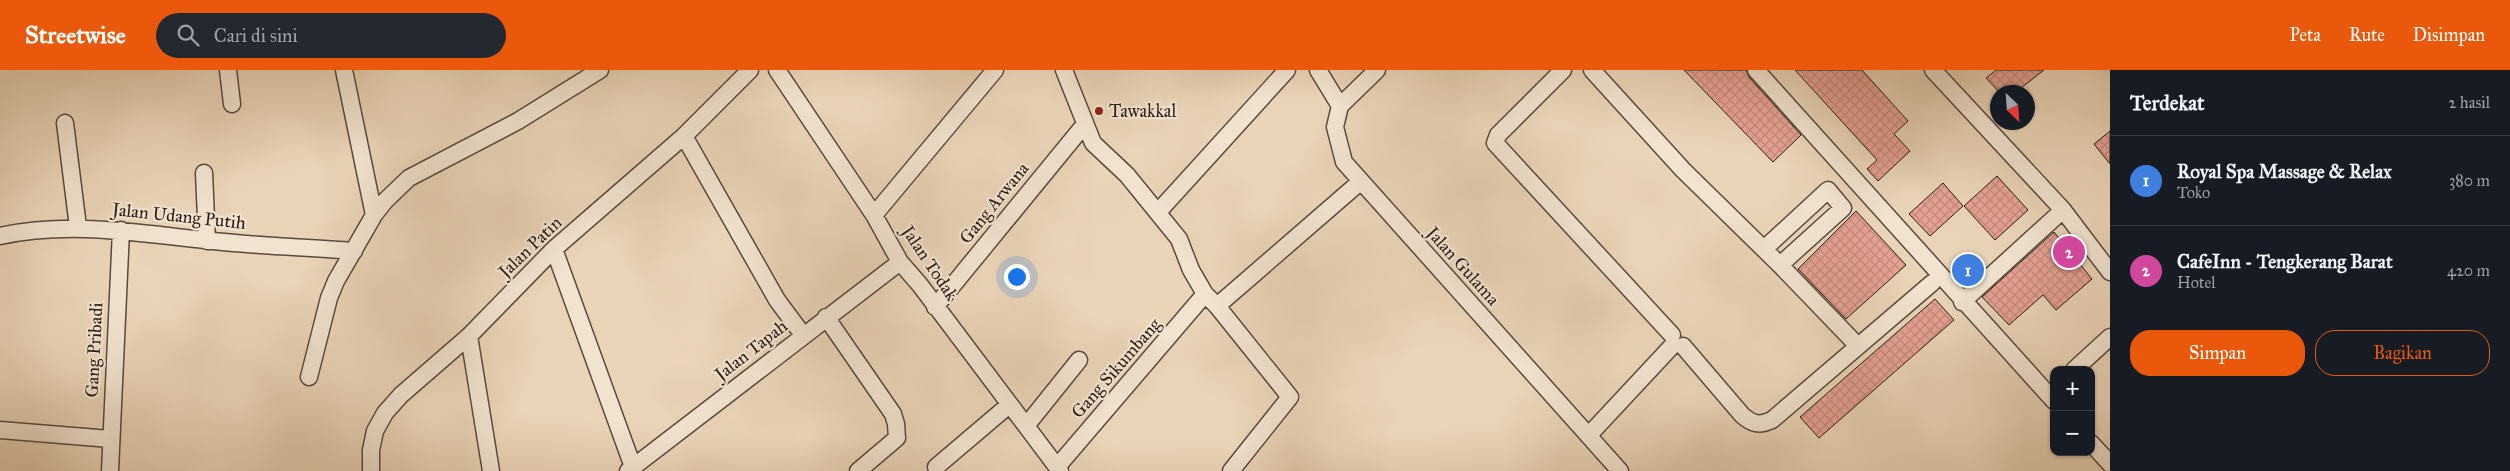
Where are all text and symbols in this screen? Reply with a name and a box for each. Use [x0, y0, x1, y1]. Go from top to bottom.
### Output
search box [156, 13, 506, 58]
text: Streetwise [25, 20, 126, 50]
icon: search [174, 21, 202, 49]
text: Cari di sini [214, 24, 298, 47]
text: Peta [2290, 24, 2321, 46]
text: Rute [2349, 24, 2385, 46]
text: Disimpan [2413, 24, 2485, 46]
north arrow [1990, 85, 2035, 130]
text: Terdekat [2130, 90, 2204, 116]
text: 2 hasil [2448, 93, 2490, 112]
place label: Tawakkal [1109, 100, 1176, 122]
marker: Tawakkal [1093, 105, 1105, 117]
street label: Gang Arwana [954, 158, 1035, 249]
text: Royal Spa Massage & Relax [2177, 160, 2392, 183]
text: 1 [2143, 171, 2149, 190]
text: 380 m [2449, 171, 2490, 190]
text: Toko [2177, 183, 2210, 202]
street label: Jalan Udang Putih [109, 198, 247, 235]
street label: Jalan Patin [492, 211, 567, 285]
street label: Jalan Todak [895, 220, 963, 306]
street label: Jalan Gulama [1420, 221, 1504, 311]
pin: 2 [2053, 233, 2085, 271]
text: CafeInn - Tengkerang Barat [2177, 250, 2393, 273]
pin: 1 [1952, 251, 1984, 289]
text: 2 [2142, 261, 2150, 280]
text: 420 m [2447, 261, 2490, 280]
your location [1004, 264, 1030, 290]
text: Hotel [2177, 273, 2215, 292]
street label: Gang Pribadi [81, 302, 108, 398]
street label: Gang Sikumbang [1067, 313, 1167, 423]
street label: Jalan Tapah [709, 315, 792, 387]
button: Simpan [2130, 330, 2305, 376]
button: Bagikan [2315, 330, 2490, 376]
map controls [2050, 366, 2095, 456]
button: + [2050, 366, 2095, 411]
button: − [2050, 411, 2095, 456]

